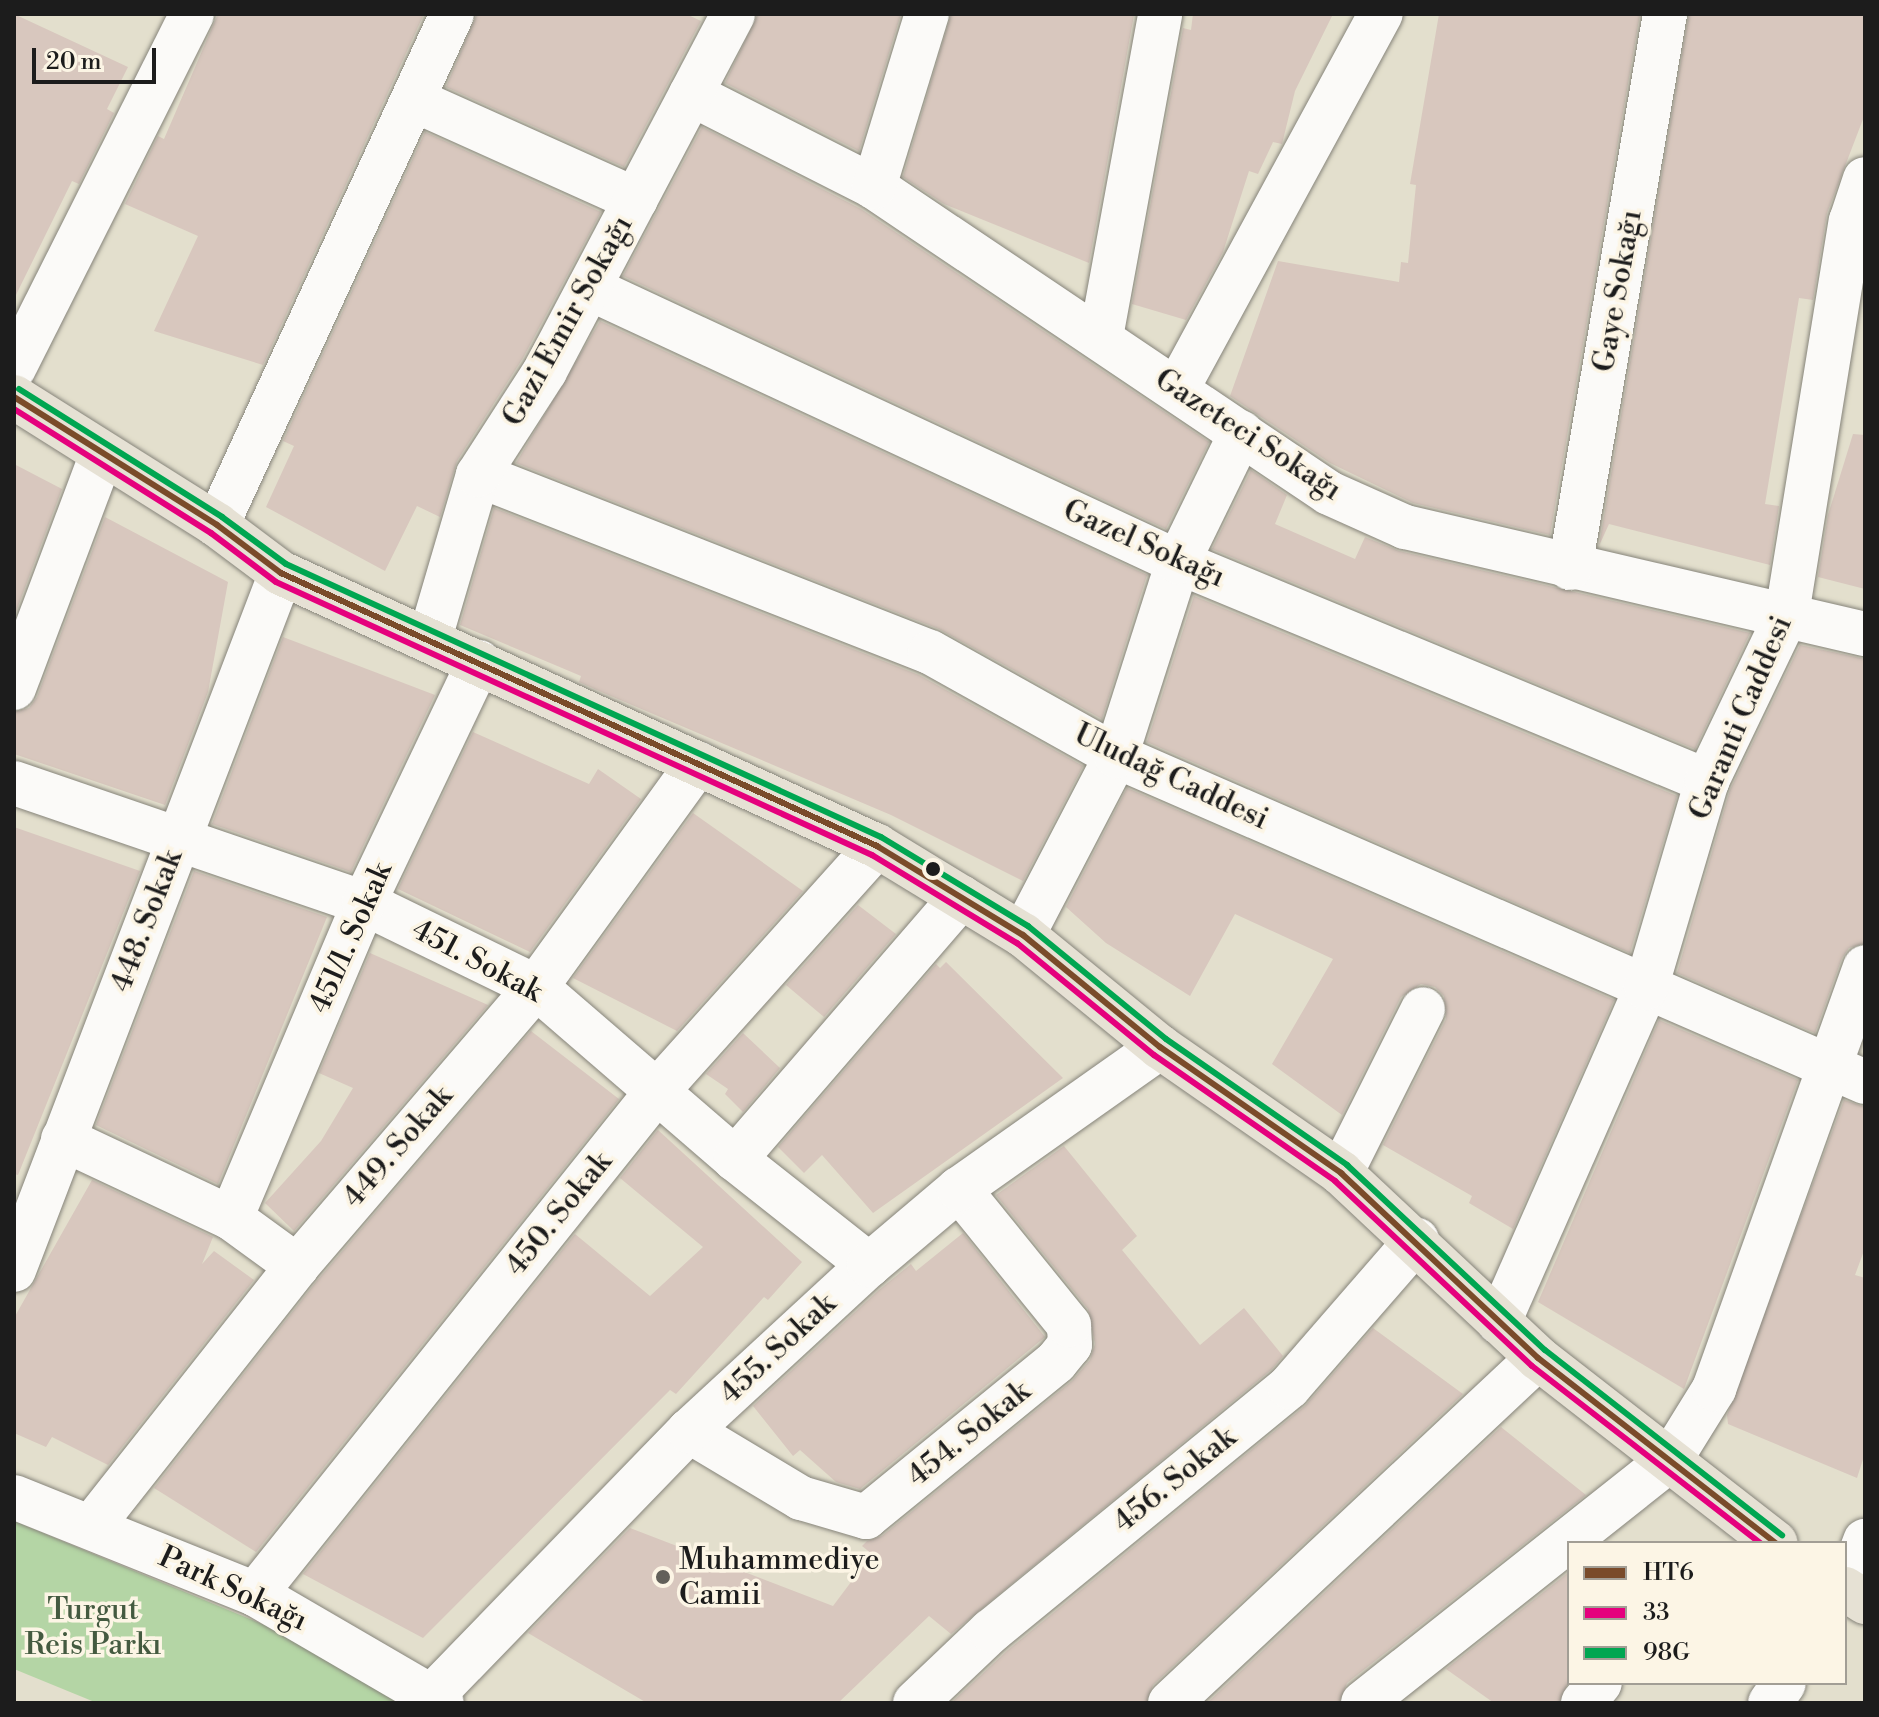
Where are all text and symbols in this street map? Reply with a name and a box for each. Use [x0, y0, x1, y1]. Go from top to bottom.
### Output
scale bar [36, 32, 160, 82]
text: 20 m [46, 47, 102, 77]
street label: Gaye Sokağı [1586, 207, 1650, 375]
street label: Gazi Emir Sokağı [495, 209, 641, 433]
street label: Gazeteci Sokağı [1148, 361, 1348, 509]
street label: Gazel Sokağı [1058, 492, 1230, 596]
street label: Garanti Caddesi [1682, 611, 1800, 825]
street label: Uludağ Caddesi [1068, 716, 1274, 838]
street label: 448. Sokak [103, 845, 191, 997]
street label: 451/1. Sokak [302, 857, 400, 1019]
unlabelled marker [925, 861, 941, 877]
street label: 451. Sokak [406, 912, 548, 1010]
street label: 449. Sokak [336, 1079, 460, 1215]
street label: 450. Sokak [498, 1145, 620, 1283]
street label: 455. Sokak [713, 1286, 843, 1412]
street label: 454. Sokak [900, 1374, 1038, 1494]
street label: 456. Sokak [1107, 1420, 1243, 1540]
street label: Park Sokağı [153, 1539, 313, 1639]
legend [1567, 1541, 1847, 1685]
place label: Muhammediye Camii [679, 1542, 880, 1612]
text: HT6 [1643, 1558, 1694, 1588]
marker: Muhammediye Camii [654, 1568, 672, 1586]
park label: Turgut Reis Parkı [24, 1592, 162, 1662]
text: 33 [1643, 1598, 1670, 1628]
text: 98G [1643, 1638, 1690, 1668]

